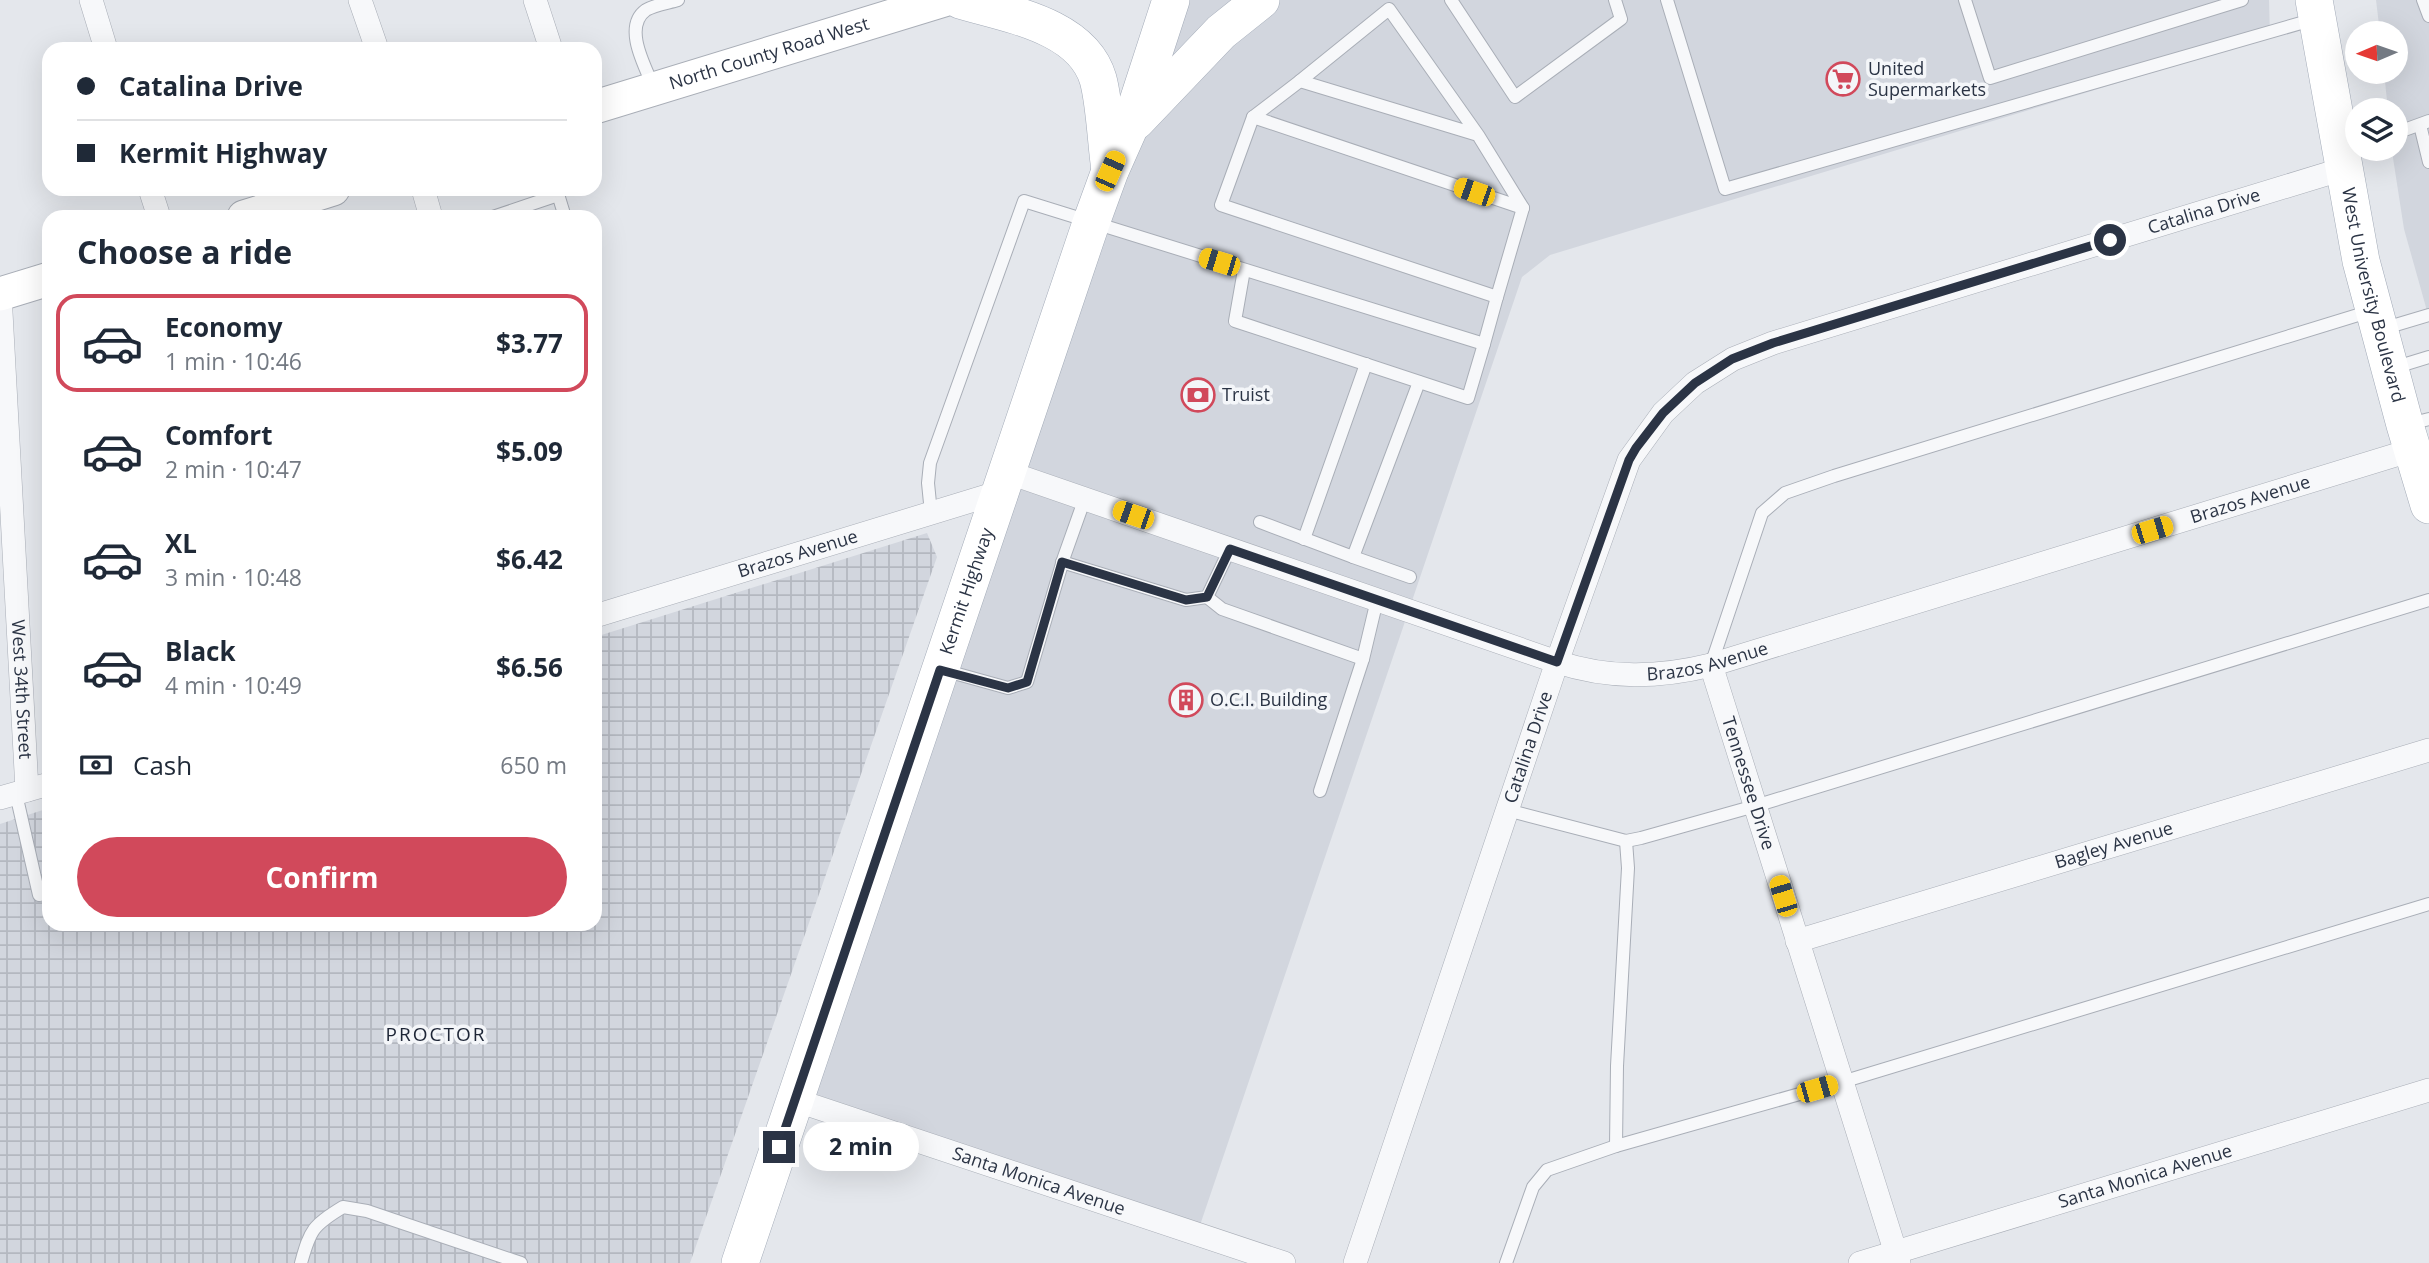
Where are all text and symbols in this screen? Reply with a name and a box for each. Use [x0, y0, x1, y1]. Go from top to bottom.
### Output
street label: North County Road West [666, 11, 872, 95]
north arrow [2345, 21, 2408, 84]
map controls [2345, 21, 2408, 161]
place label: United Supermarkets [1868, 56, 1986, 101]
supermarket icon: United Supermarkets [1824, 60, 1862, 98]
text: Catalina Drive [119, 68, 303, 104]
button: layers [2345, 98, 2408, 161]
text: Kermit Highway [119, 135, 327, 171]
car [1092, 148, 1129, 194]
car [1451, 175, 1498, 209]
street label: Catalina Drive [2144, 182, 2263, 239]
street label: West University Boulevard [2337, 185, 2411, 405]
route start [2094, 224, 2126, 256]
text: Choose a ride [77, 230, 292, 273]
car [1196, 246, 1243, 278]
text: Economy [165, 309, 283, 345]
icon: car [81, 312, 144, 375]
text: $3.77 [496, 325, 563, 361]
text: 1 min · 10:46 [165, 345, 302, 377]
bank icon: Truist [1179, 376, 1217, 414]
place label: Truist [1222, 382, 1270, 406]
text: Comfort [165, 417, 272, 453]
icon: car [81, 420, 144, 483]
text: $5.09 [496, 433, 563, 469]
text: 2 min · 10:47 [165, 453, 302, 485]
street label: Brazos Avenue [2187, 469, 2313, 528]
car [1110, 498, 1157, 532]
car [2129, 514, 2176, 546]
street label: Brazos Avenue [735, 523, 860, 583]
street label: Kermit Highway [933, 523, 999, 658]
text: XL [165, 525, 197, 561]
icon: car [81, 528, 144, 591]
text: $6.42 [496, 541, 563, 577]
text: 3 min · 10:48 [165, 561, 302, 593]
street label: West 34th Street [7, 619, 38, 760]
text: Black [165, 633, 236, 669]
street label: Brazos Avenue [1646, 635, 1771, 686]
icon: car [81, 636, 144, 699]
text: $6.56 [496, 649, 563, 685]
text: 4 min · 10:49 [165, 669, 302, 701]
building icon: O.C.I. Building [1167, 681, 1205, 719]
place label: O.C.I. Building [1210, 687, 1328, 711]
street label: Catalina Drive [1497, 688, 1557, 806]
street label: Tennessee Drive [1717, 713, 1781, 853]
icon: cash [77, 746, 115, 784]
text: Cash [133, 747, 192, 783]
text: 650 m [500, 749, 567, 781]
street label: Bagley Avenue [2051, 815, 2176, 873]
button: Confirm [77, 837, 567, 917]
car [1767, 873, 1800, 919]
district label: PROCTOR [386, 1021, 486, 1047]
car [1794, 1073, 1841, 1105]
callout: 2 min [804, 1122, 919, 1172]
text: 2 min [829, 1130, 893, 1162]
route end [763, 1131, 795, 1163]
street label: Santa Monica Avenue [2055, 1138, 2235, 1213]
street label: Santa Monica Avenue [950, 1140, 1129, 1220]

